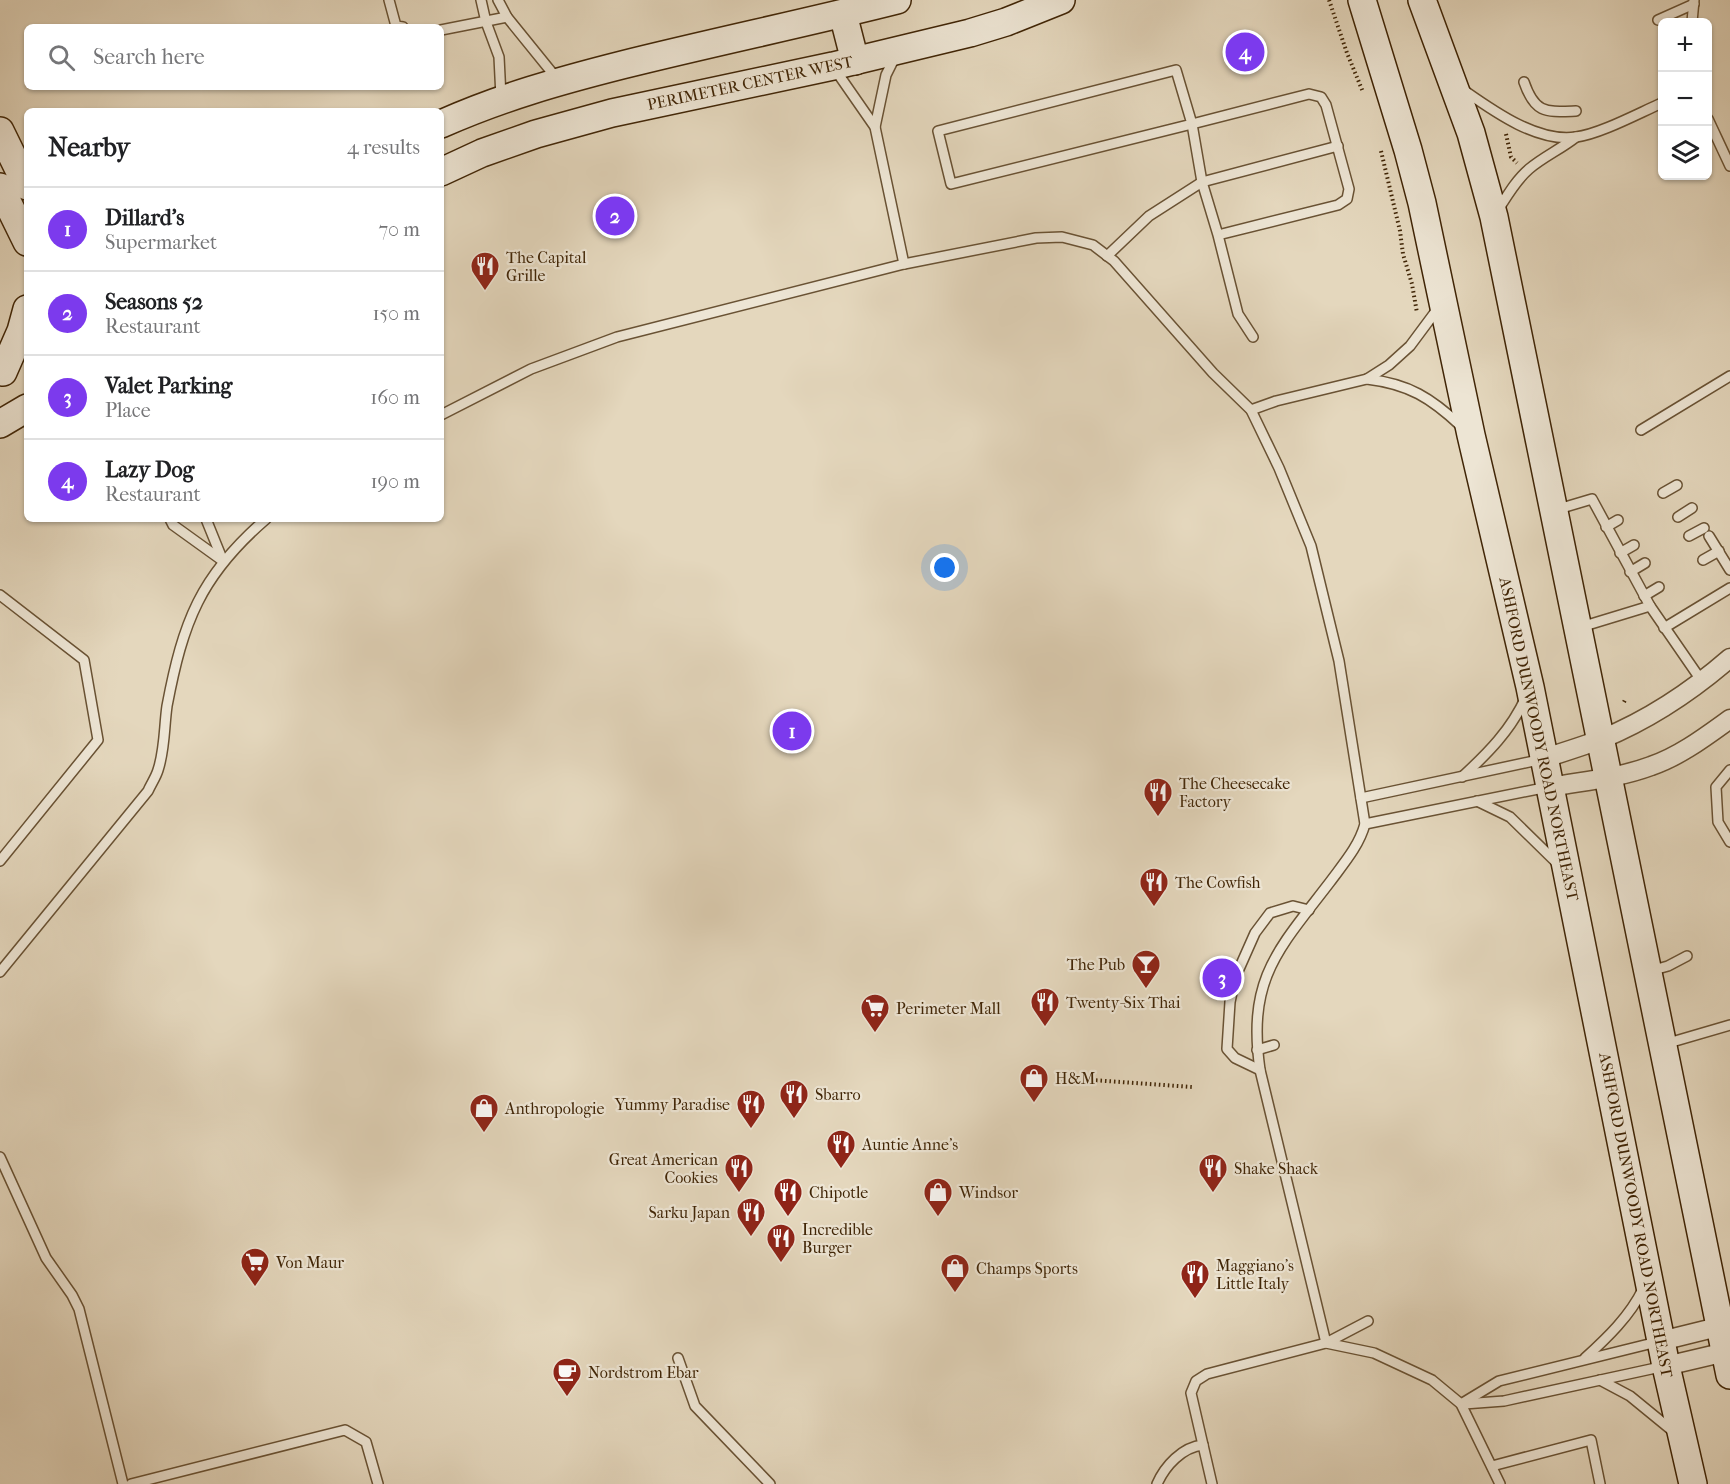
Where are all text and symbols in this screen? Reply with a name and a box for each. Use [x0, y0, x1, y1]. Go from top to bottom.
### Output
map controls [1658, 18, 1712, 180]
button: + [1658, 18, 1712, 72]
search box [24, 24, 444, 90]
pin: 4 [1226, 29, 1264, 74]
icon: search [45, 41, 78, 74]
text: Search here [93, 44, 205, 70]
street label: PERIMETER CENTER WEST [645, 52, 855, 114]
button: − [1658, 72, 1712, 126]
button: layers [1658, 126, 1712, 180]
text: Nearby [48, 132, 130, 163]
text: 4 results [347, 136, 420, 159]
pin: 2 [596, 194, 634, 238]
text: Dillard's [105, 205, 184, 231]
text: 1 [64, 218, 71, 241]
text: 70 m [378, 218, 420, 241]
text: Supermarket [105, 231, 217, 254]
place label: The Capital Grille [506, 248, 587, 285]
restaurant icon: The Capital Grille [469, 250, 501, 292]
text: Seasons 52 [105, 289, 203, 315]
text: 2 [62, 302, 73, 325]
text: 150 m [372, 302, 420, 325]
text: Restaurant [105, 315, 201, 338]
text: Valet Parking [105, 373, 232, 399]
text: 3 [63, 386, 72, 409]
text: 160 m [370, 386, 420, 409]
text: Place [105, 399, 151, 422]
text: Lazy Dog [105, 457, 194, 483]
text: 4 [62, 470, 73, 493]
text: 190 m [370, 470, 420, 493]
text: Restaurant [105, 483, 201, 506]
your location [930, 553, 959, 582]
street label: ASHFORD DUNWOODY ROAD NORTHEAST [1495, 574, 1583, 903]
pin: 1 [772, 708, 812, 754]
place label: The Cheesecake Factory [1179, 774, 1290, 811]
restaurant icon: The Cheesecake Factory [1142, 776, 1174, 818]
restaurant icon: The Cowfish [1138, 866, 1170, 908]
place label: The Cowfish [1175, 873, 1261, 892]
bar icon: The Pub [1130, 948, 1162, 990]
place label: The Pub [1067, 955, 1125, 974]
pin: 3 [1202, 956, 1242, 1000]
restaurant icon: Twenty-Six Thai [1029, 986, 1061, 1028]
supermarket icon: Perimeter Mall [859, 992, 891, 1034]
place label: Twenty-Six Thai [1066, 993, 1181, 1012]
place label: Perimeter Mall [896, 999, 1001, 1018]
street label: ASHFORD DUNWOODY ROAD NORTHEAST [1595, 1050, 1677, 1379]
shop icon: H&M [1018, 1062, 1050, 1104]
place label: H&M [1055, 1069, 1096, 1088]
restaurant icon: Sbarro [778, 1078, 810, 1120]
place label: Sbarro [815, 1085, 861, 1104]
restaurant icon: Yummy Paradise [735, 1088, 767, 1130]
shop icon: Anthropologie [468, 1092, 500, 1134]
place label: Yummy Paradise [614, 1095, 730, 1114]
place label: Anthropologie [504, 1099, 604, 1118]
restaurant icon: Auntie Anne's [825, 1128, 857, 1170]
place label: Auntie Anne's [861, 1135, 958, 1154]
place label: Great American Cookies [609, 1150, 719, 1187]
restaurant icon: Great American Cookies [723, 1152, 755, 1194]
restaurant icon: Shake Shack [1197, 1152, 1229, 1194]
place label: Shake Shack [1234, 1159, 1319, 1178]
restaurant icon: Chipotle [772, 1176, 804, 1218]
shop icon: Windsor [922, 1176, 954, 1218]
place label: Chipotle [809, 1183, 868, 1202]
place label: Windsor [958, 1183, 1018, 1202]
restaurant icon: Sarku Japan [735, 1196, 767, 1238]
place label: Sarku Japan [649, 1203, 731, 1222]
place label: Incredible Burger [802, 1220, 873, 1257]
restaurant icon: Incredible Burger [765, 1222, 797, 1264]
supermarket icon: Von Maur [239, 1246, 271, 1288]
shop icon: Champs Sports [939, 1252, 971, 1294]
place label: Von Maur [275, 1253, 344, 1272]
place label: Maggiano's Little Italy [1216, 1256, 1294, 1293]
restaurant icon: Maggiano's Little Italy [1179, 1258, 1211, 1300]
place label: Champs Sports [976, 1259, 1078, 1278]
cafe icon: Nordstrom Ebar [551, 1356, 583, 1398]
place label: Nordstrom Ebar [588, 1363, 699, 1382]

